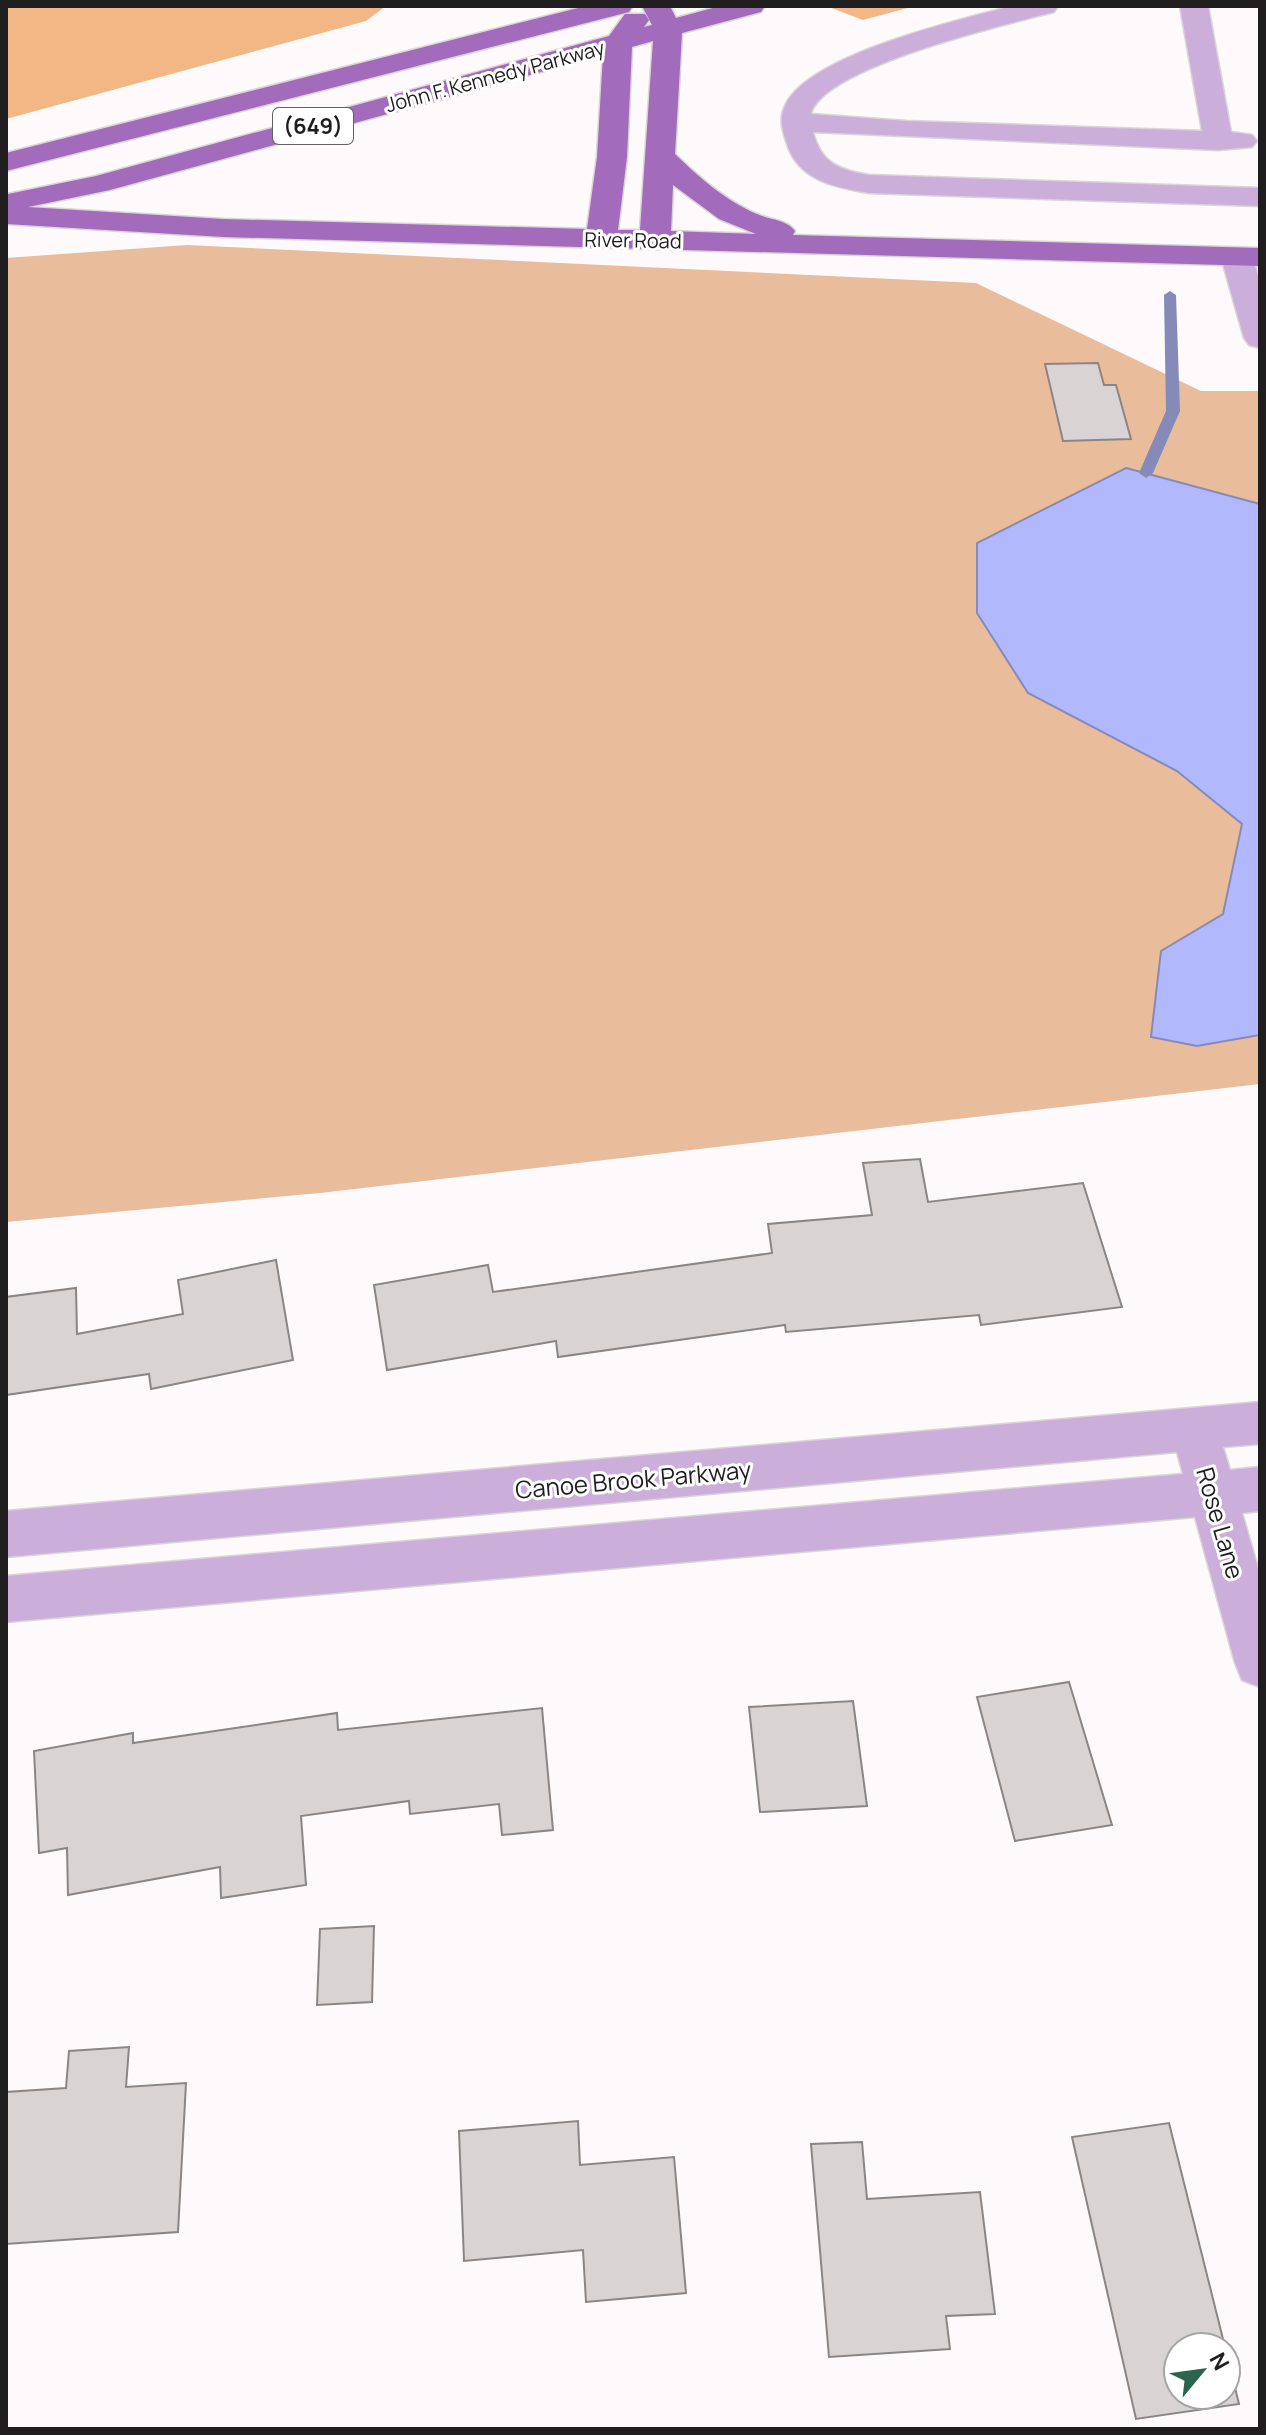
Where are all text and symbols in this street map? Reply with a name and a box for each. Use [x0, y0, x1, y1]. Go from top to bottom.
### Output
street label: John F. Kennedy Parkway [383, 34, 608, 118]
road number: (649) [273, 108, 353, 144]
street label: River Road [584, 226, 682, 254]
street label: Canoe Brook Parkway [514, 1452, 753, 1506]
street label: Rose Lane [1189, 1463, 1253, 1583]
north arrow [1162, 2331, 1242, 2411]
text: N [1203, 2347, 1236, 2375]

